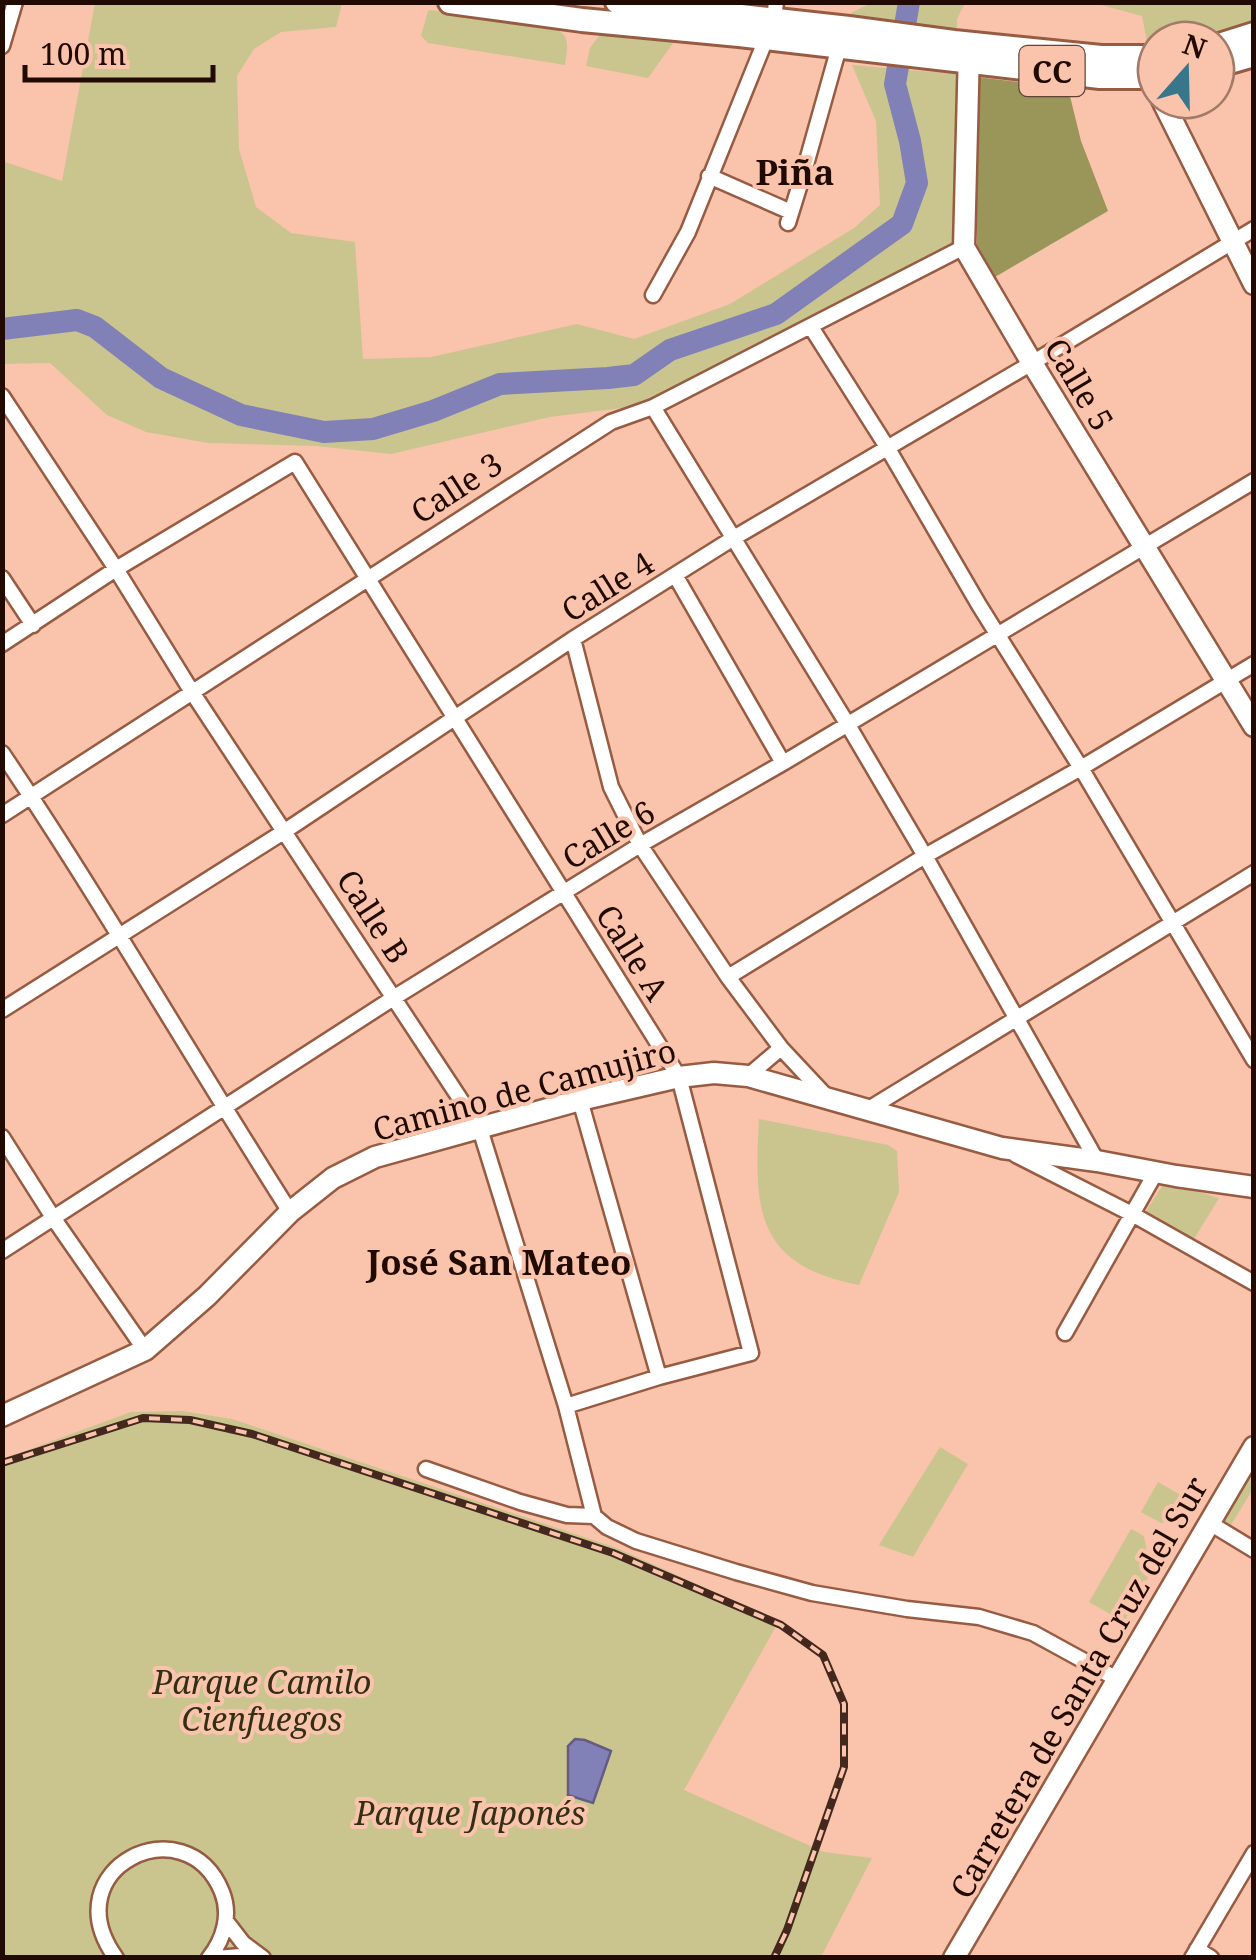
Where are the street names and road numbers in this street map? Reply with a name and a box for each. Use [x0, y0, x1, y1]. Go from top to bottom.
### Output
road number: CC [1020, 46, 1084, 96]
street label: Calle 5 [1036, 330, 1124, 438]
street label: Calle 3 [402, 442, 510, 532]
street label: Calle 4 [553, 541, 661, 631]
street label: Calle 6 [554, 790, 662, 878]
street label: Calle B [328, 861, 420, 971]
street label: Calle A [587, 896, 679, 1008]
street label: Camino de Camujiro [368, 1028, 680, 1150]
street label: Carretera de Santa Cruz del Sur [939, 1468, 1217, 1906]

